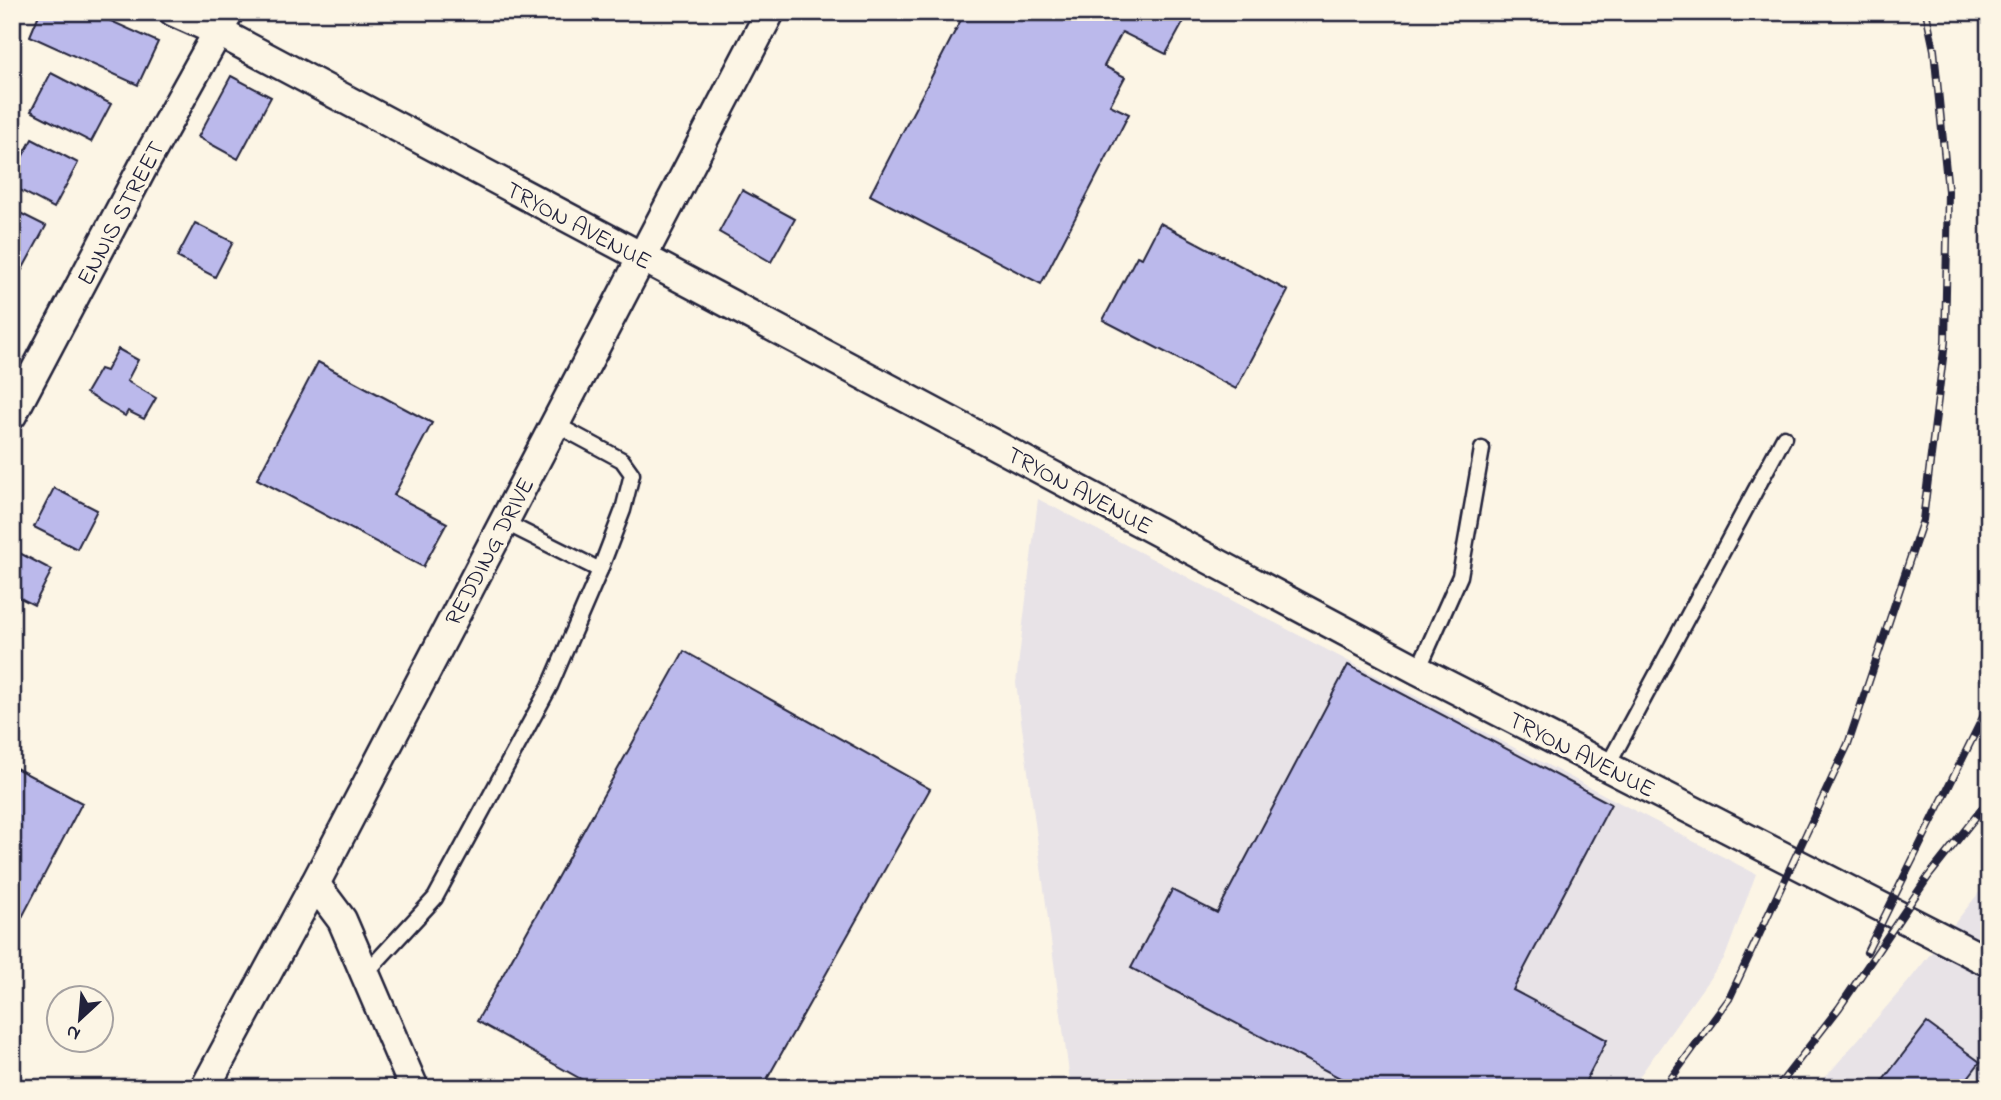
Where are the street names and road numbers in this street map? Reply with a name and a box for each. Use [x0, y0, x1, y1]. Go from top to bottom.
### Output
street label: ENNIS STREET [69, 135, 175, 293]
street label: TRYON AVENUE [499, 174, 657, 280]
street label: TRYON AVENUE [1000, 439, 1158, 545]
street label: REDDING DRIVE [437, 472, 545, 633]
street label: TRYON AVENUE [1501, 704, 1660, 808]

